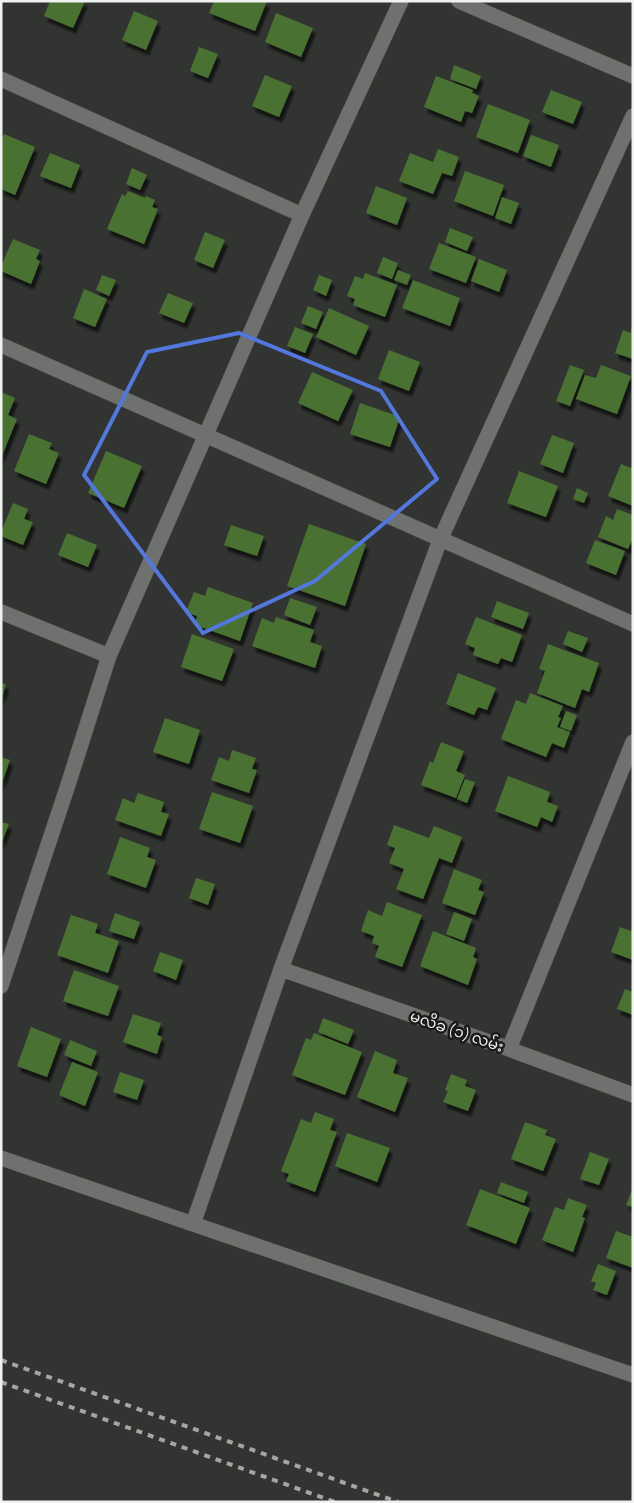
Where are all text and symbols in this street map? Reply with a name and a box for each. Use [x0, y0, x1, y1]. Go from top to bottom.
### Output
street label: မလိခ (၁) လမ်း [407, 1005, 507, 1057]

